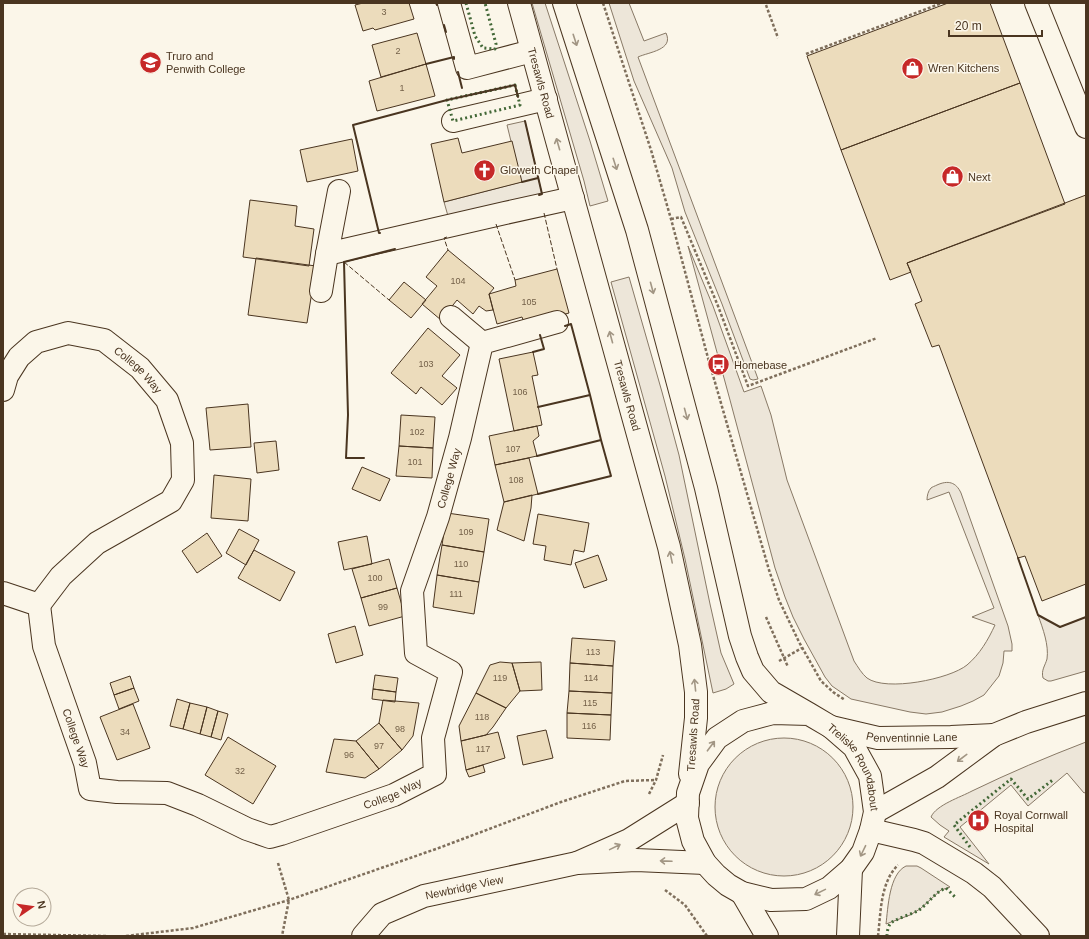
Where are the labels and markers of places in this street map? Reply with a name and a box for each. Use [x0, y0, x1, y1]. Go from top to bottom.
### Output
school or university icon: Truro and Penwith College [138, 49, 164, 75]
place label: Truro and Penwith College [166, 50, 246, 75]
shop icon: Wren Kitchens [900, 55, 926, 81]
place label: Wren Kitchens [928, 62, 1000, 74]
church icon: Gloweth Chapel [472, 157, 498, 183]
place label: Gloweth Chapel [500, 164, 578, 176]
shop icon: Next [940, 164, 966, 190]
place label: Next [968, 171, 991, 183]
bus stop icon: Homebase [705, 352, 731, 378]
place label: Homebase [734, 359, 787, 371]
hospital icon: Royal Cornwall Hospital [966, 808, 992, 834]
place label: Royal Cornwall Hospital [994, 809, 1068, 834]

